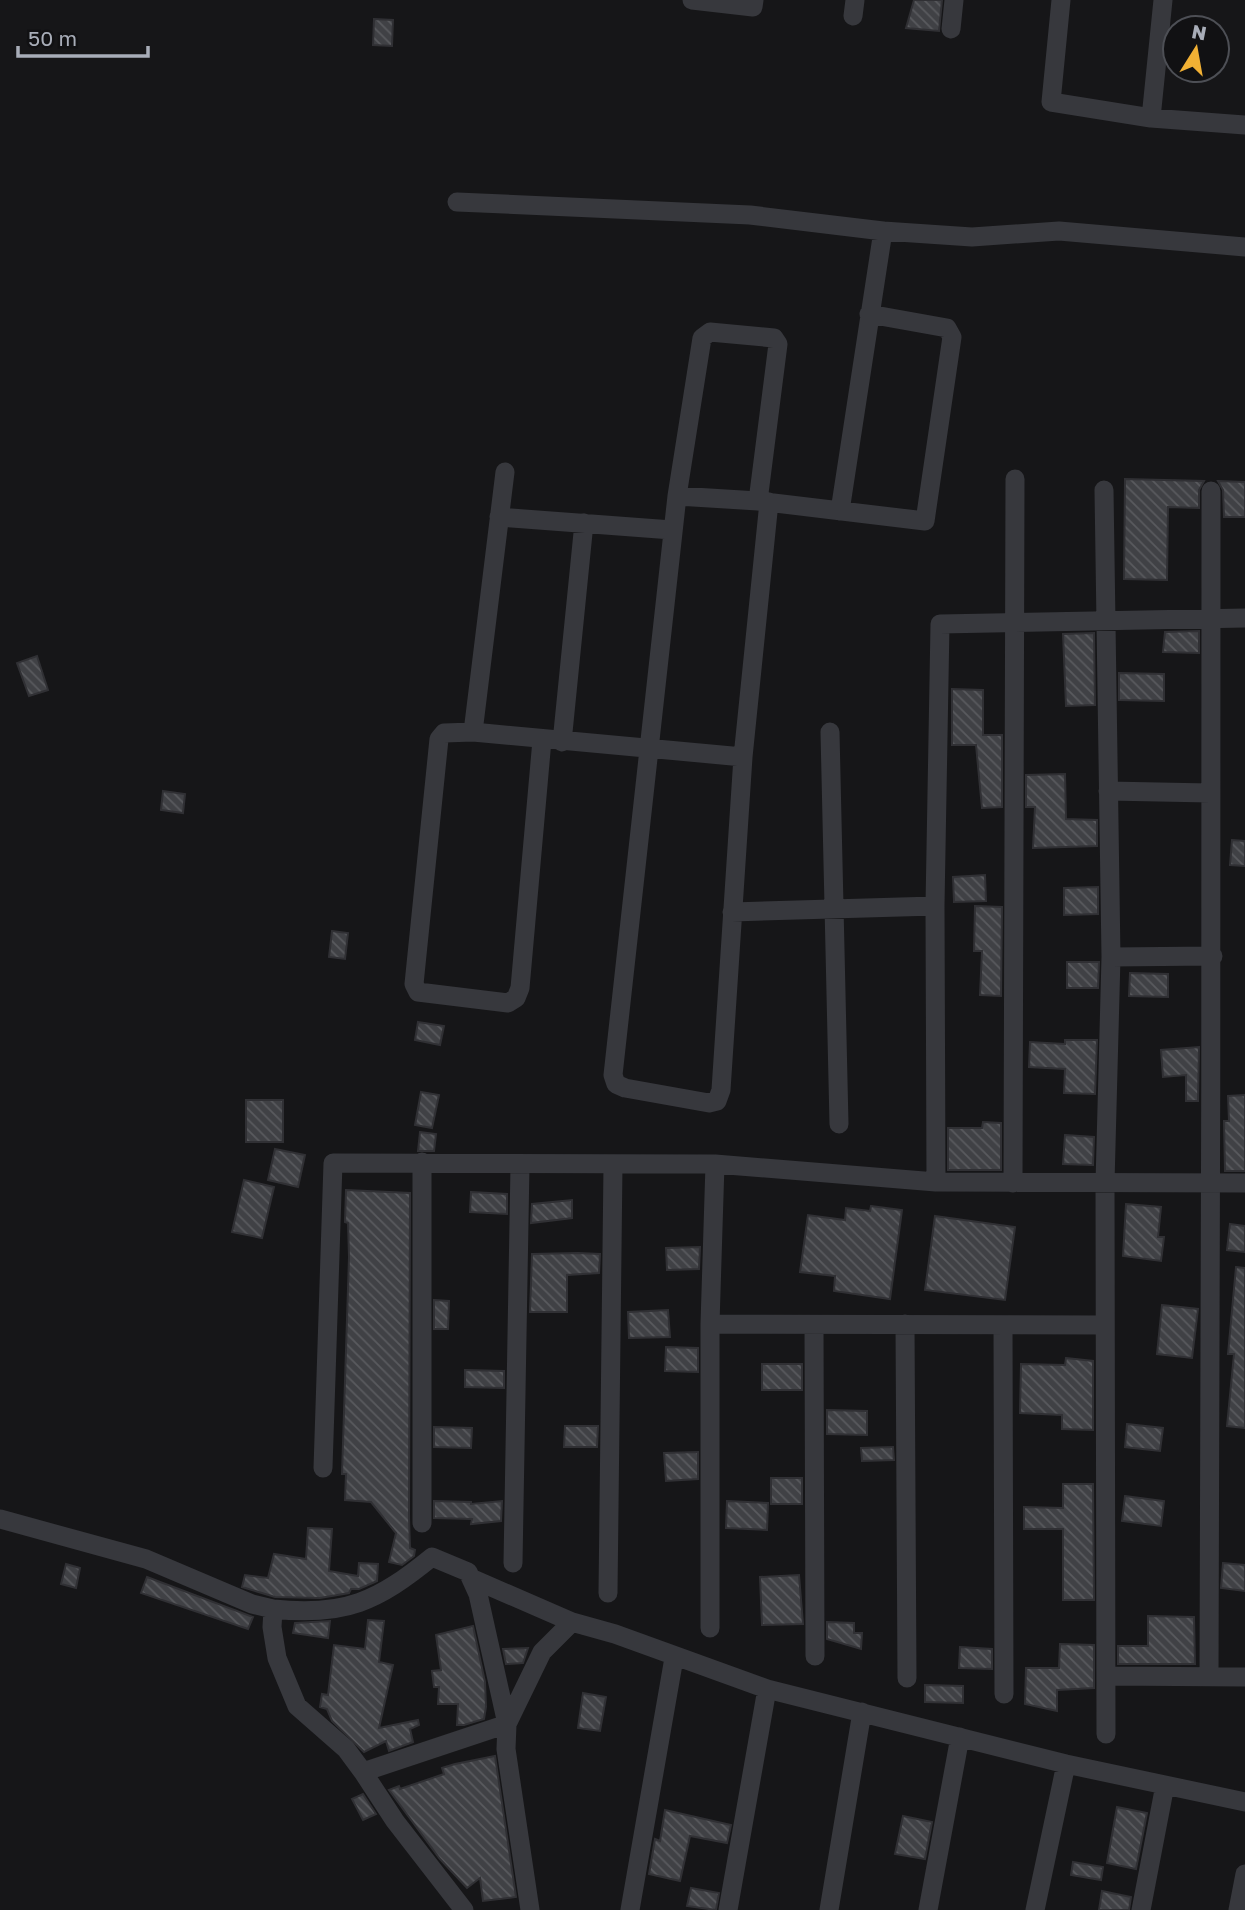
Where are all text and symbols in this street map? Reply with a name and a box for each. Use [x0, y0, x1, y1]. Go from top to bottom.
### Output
scale bar [18, 14, 147, 58]
north arrow [1161, 14, 1231, 84]
text: N [1190, 19, 1209, 44]
text: 50 m [28, 25, 77, 51]

